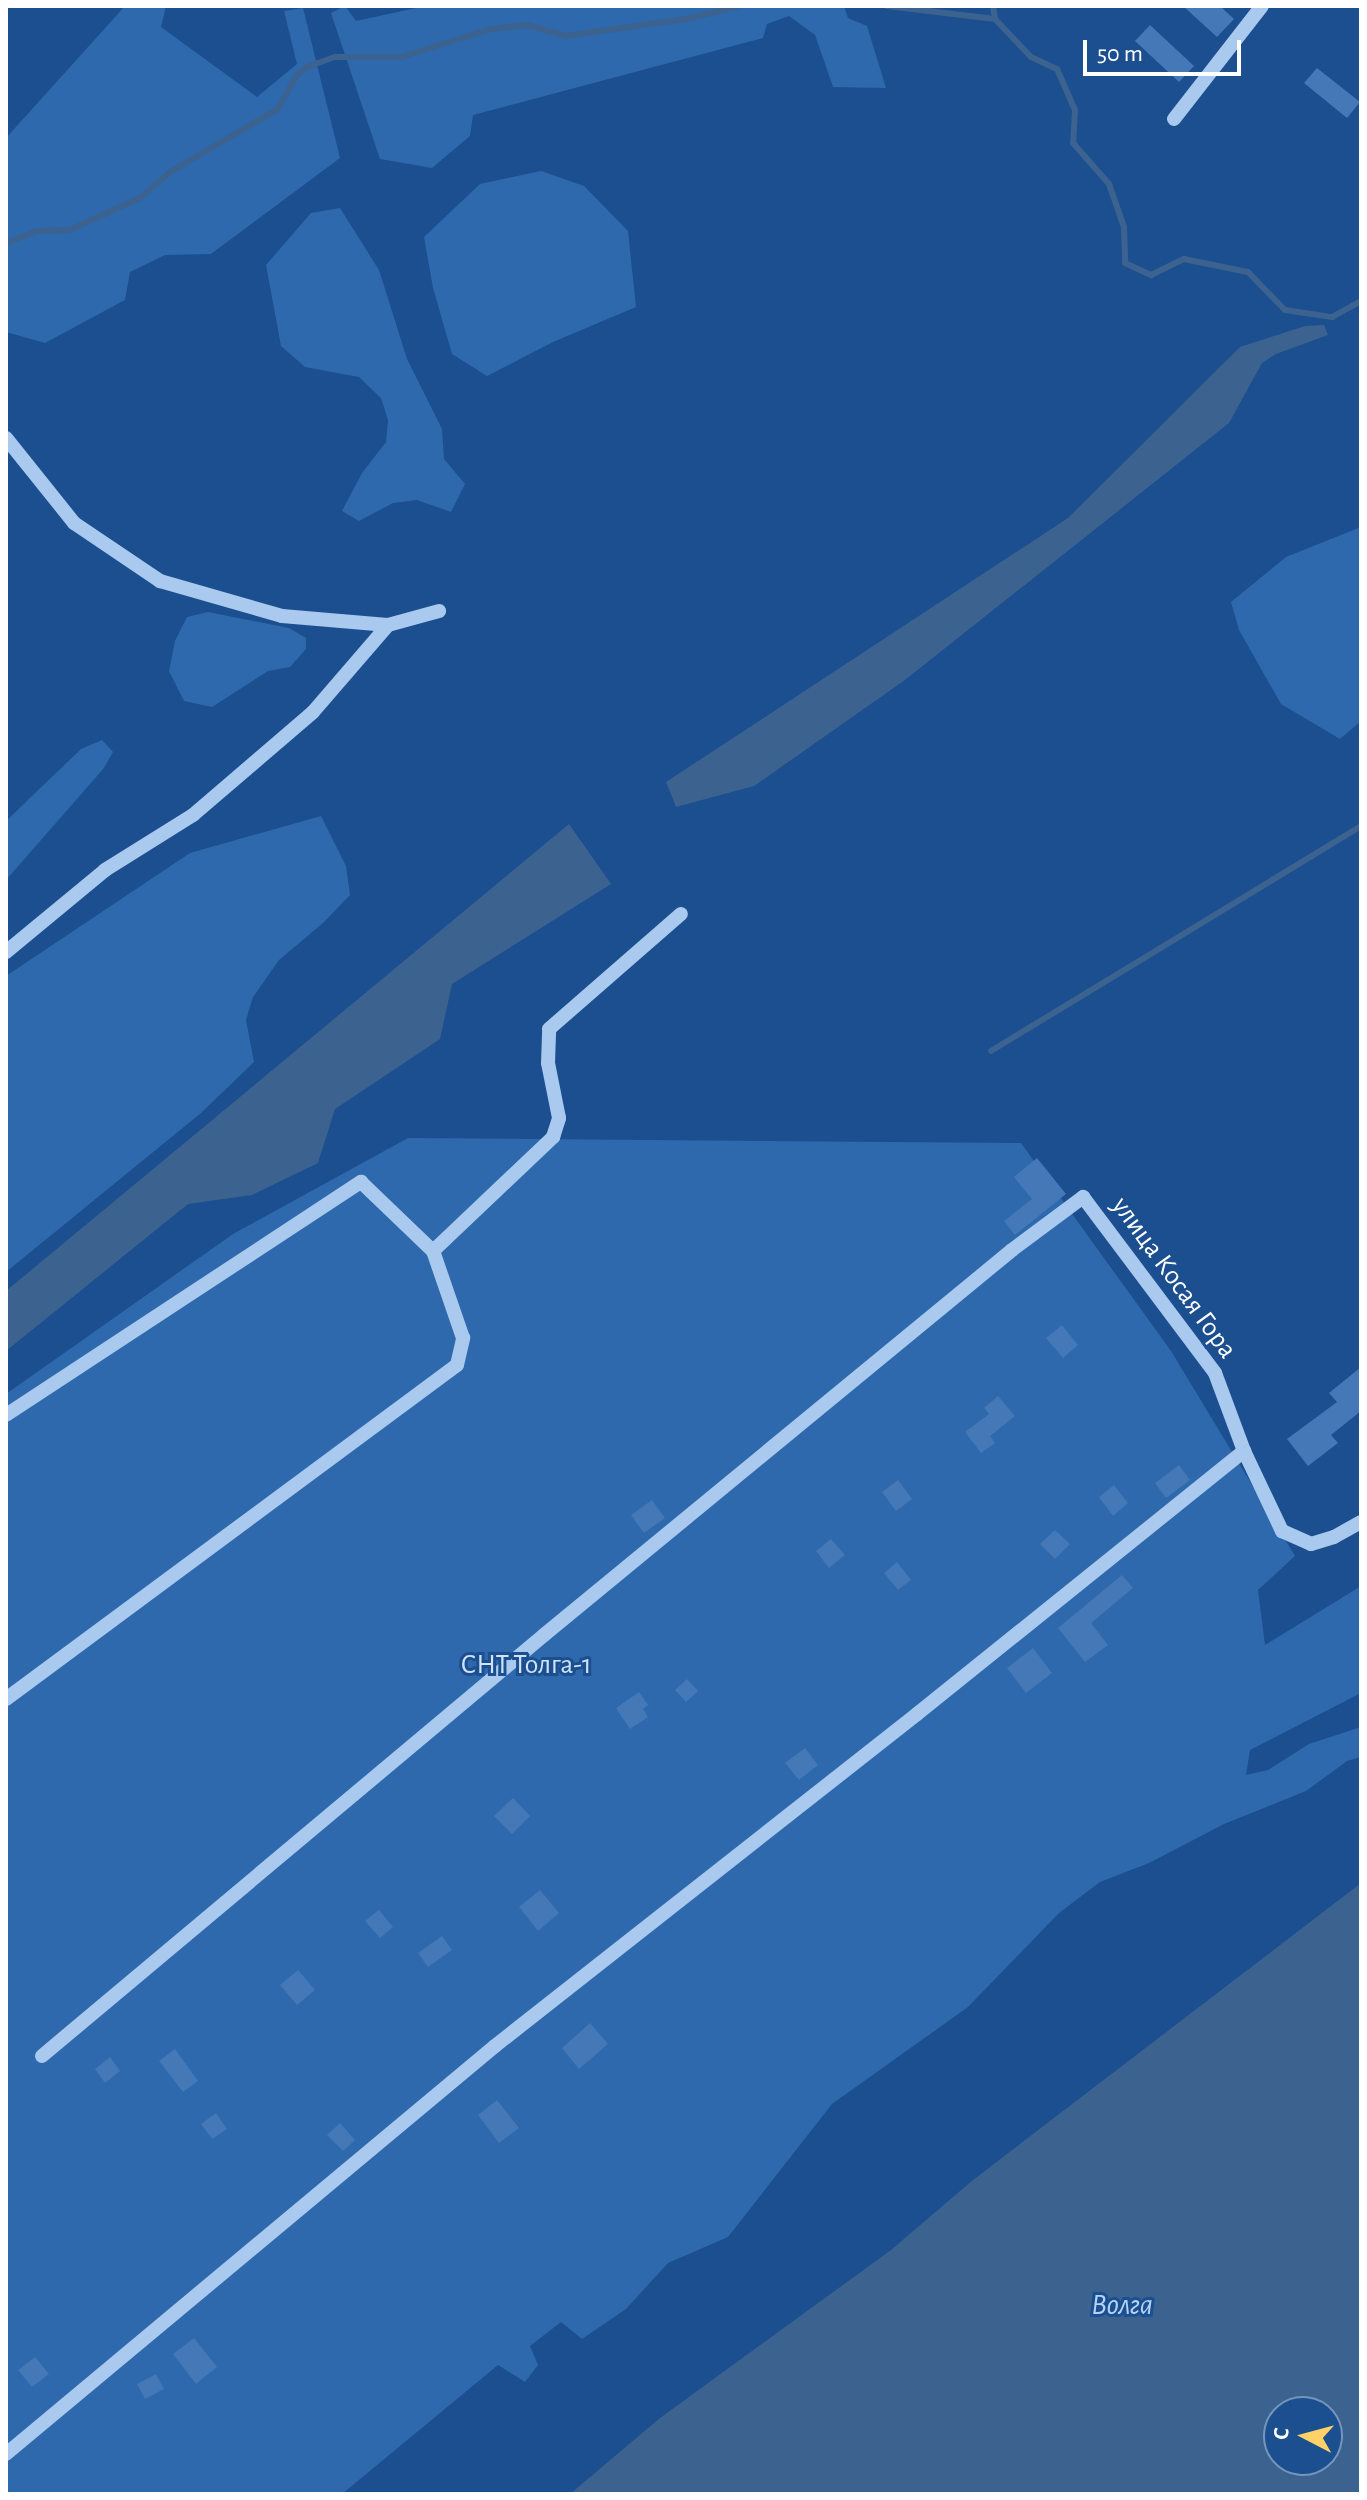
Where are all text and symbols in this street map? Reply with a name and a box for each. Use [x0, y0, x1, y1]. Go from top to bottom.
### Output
scale bar [1087, 24, 1245, 74]
text: 50 m [1097, 42, 1143, 66]
street label: улица Косая Гора [1104, 1191, 1244, 1365]
park label: СНТ Толга-1 [460, 1648, 592, 1682]
water label: Волга [1091, 2287, 1153, 2323]
north arrow [1263, 2396, 1343, 2476]
text: С [1270, 2427, 1293, 2441]

